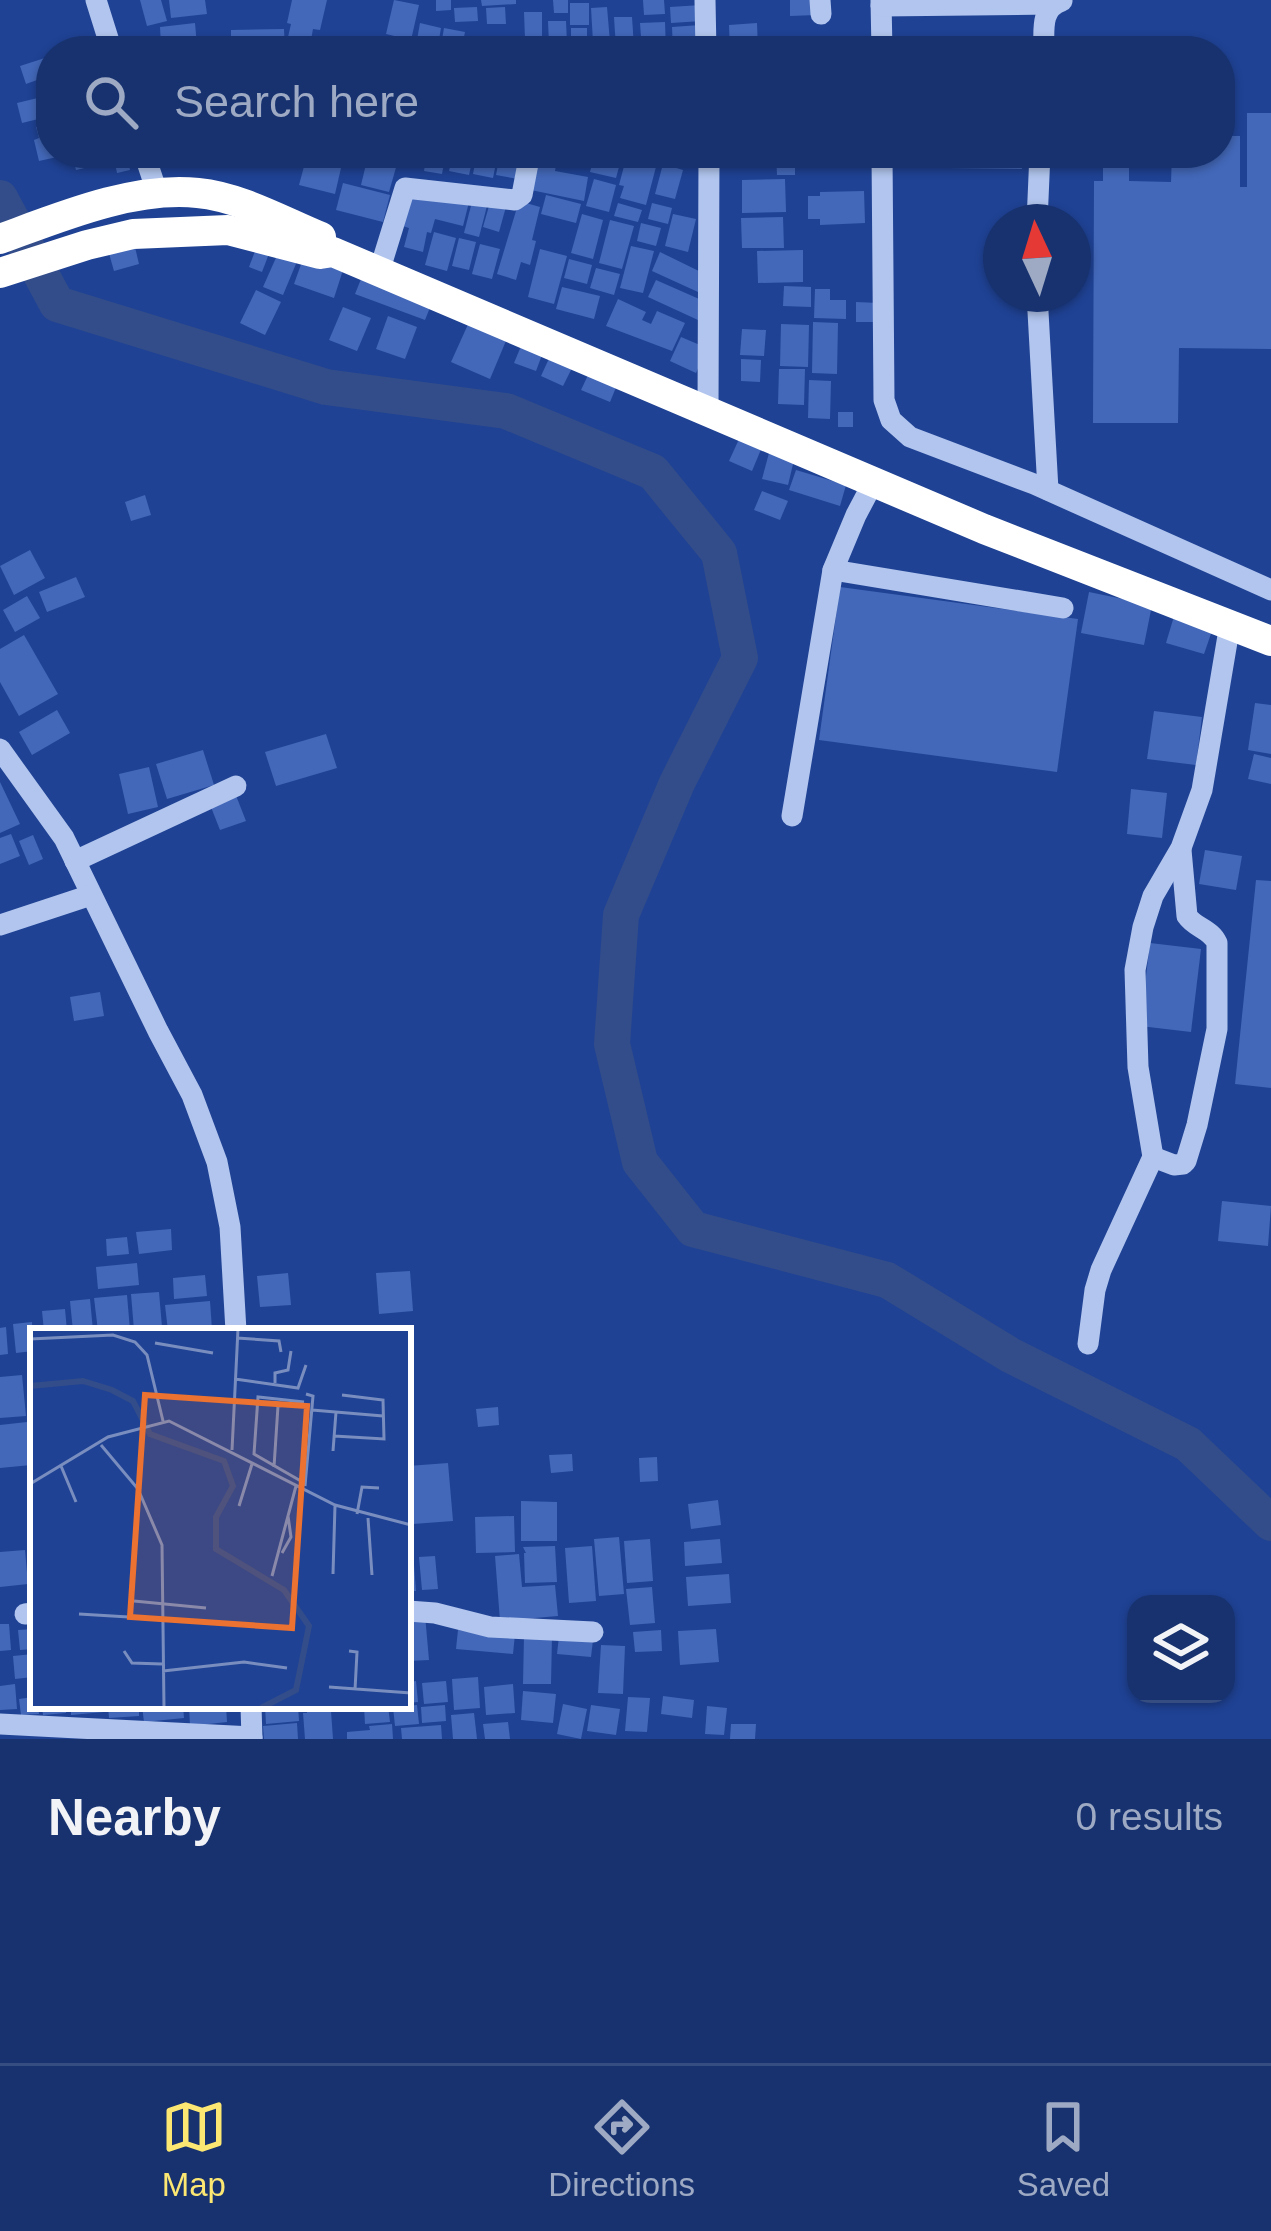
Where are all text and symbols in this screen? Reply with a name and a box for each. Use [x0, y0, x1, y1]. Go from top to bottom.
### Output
search box [36, 36, 1235, 168]
icon: search [78, 69, 144, 135]
text: Search here [174, 76, 419, 127]
north arrow [983, 204, 1091, 312]
inset map [30, 1328, 411, 1709]
map controls [1127, 1595, 1235, 1703]
button: layers [1127, 1595, 1235, 1703]
text: Nearby [48, 1789, 221, 1846]
text: 0 results [1076, 1795, 1223, 1838]
tab: Map [161, 2094, 227, 2204]
tab: Directions [548, 2094, 695, 2204]
tab: Saved [1017, 2094, 1110, 2204]

